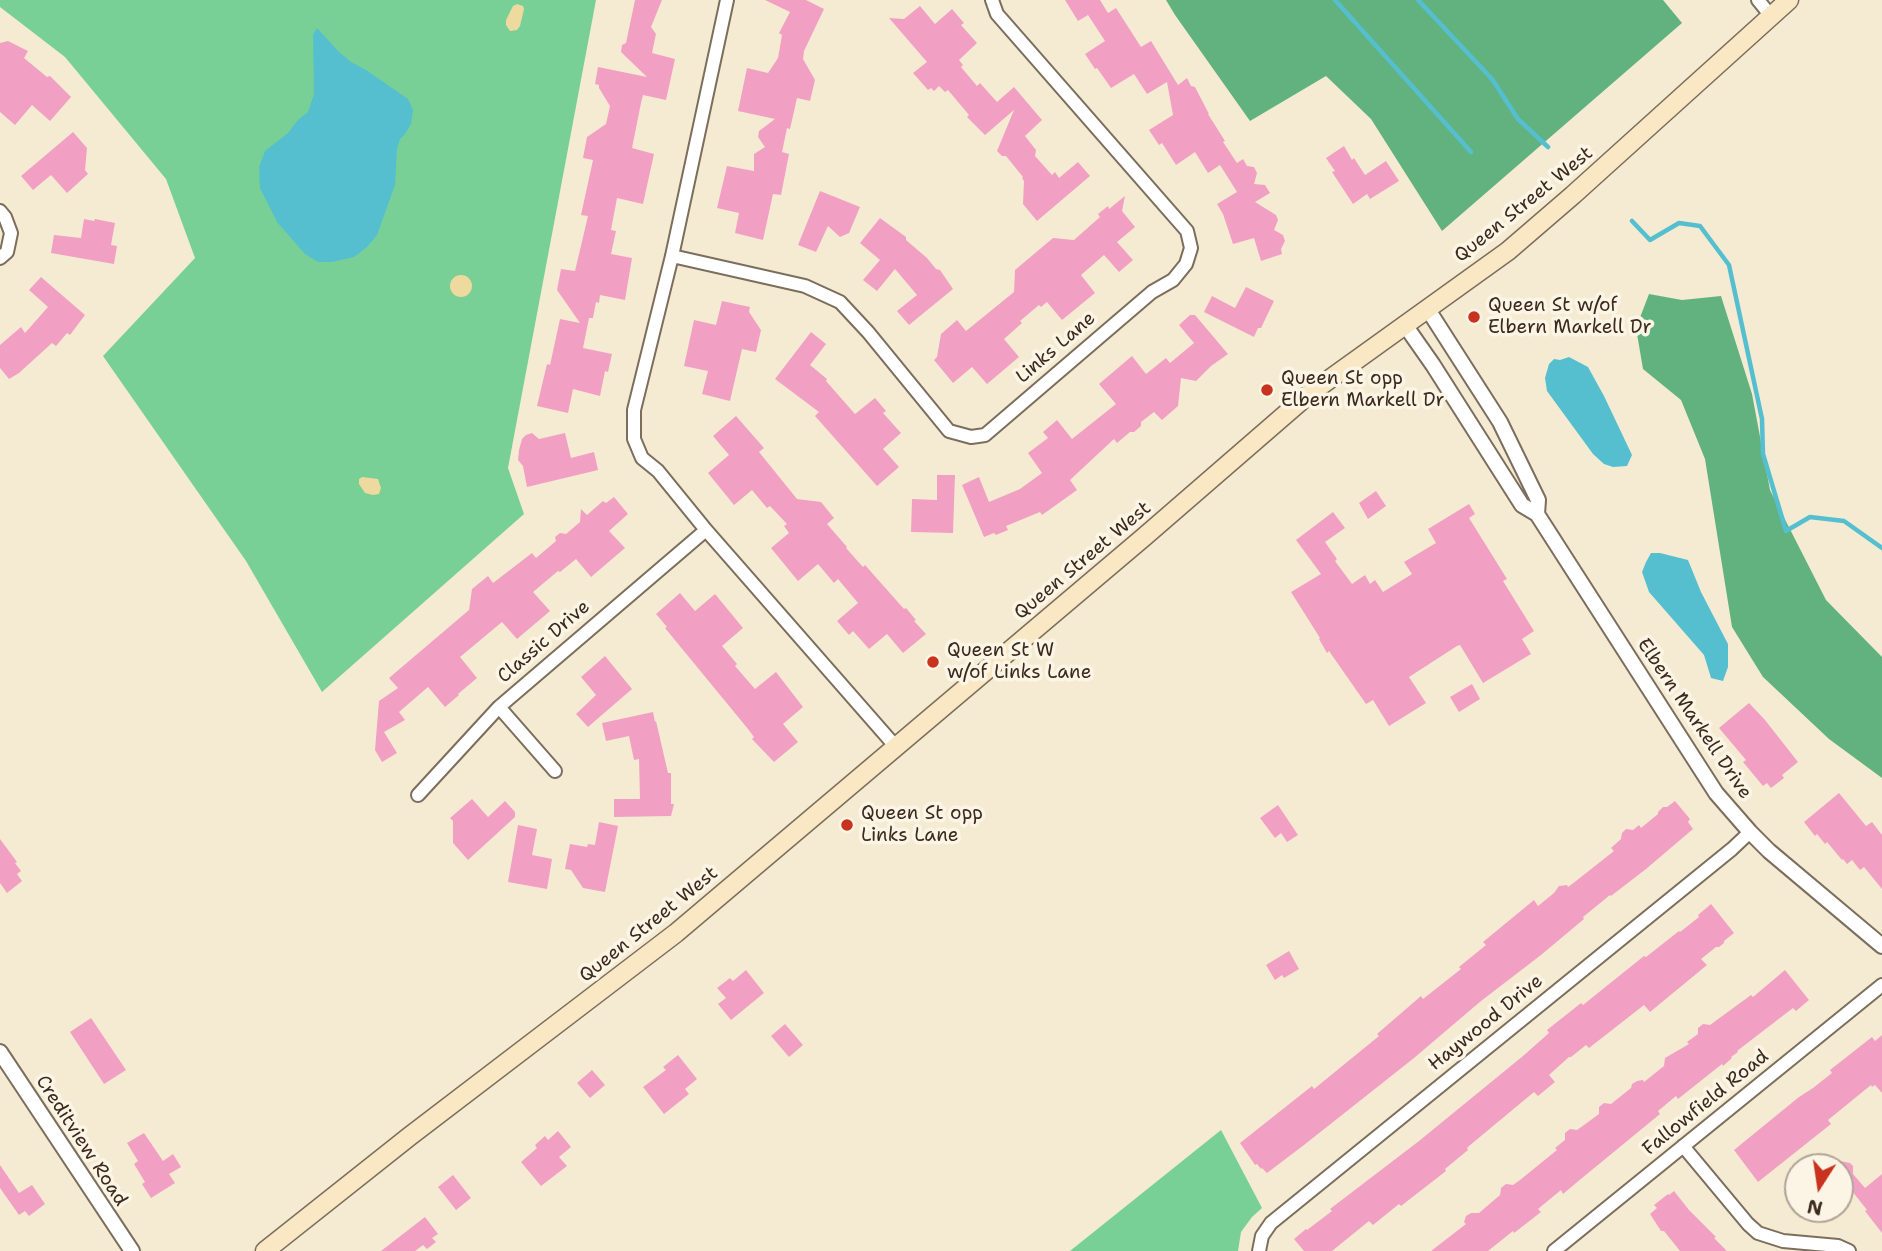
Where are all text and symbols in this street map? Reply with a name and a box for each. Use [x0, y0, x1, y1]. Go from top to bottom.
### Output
street label: Queen Street West [1450, 142, 1598, 268]
place label: Queen St w/of Elbern Markell Dr [1488, 295, 1652, 339]
street label: Links Lane [1012, 307, 1100, 389]
marker: Queen St w/of Elbern Markell Dr [1466, 309, 1482, 325]
place label: Queen St opp Elbern Markell Dr [1281, 368, 1445, 412]
marker: Queen St opp Elbern Markell Dr [1259, 382, 1275, 398]
street label: Queen Street West [1010, 497, 1156, 625]
street label: Classic Drive [493, 596, 595, 688]
street label: Elbern Markell Drive [1632, 634, 1756, 804]
place label: Queen St W w/of Links Lane [947, 640, 1091, 684]
marker: Queen St W w/of Links Lane [925, 654, 941, 670]
place label: Queen St opp Links Lane [861, 803, 983, 847]
marker: Queen St opp Links Lane [839, 817, 855, 833]
street label: Queen Street West [575, 862, 723, 988]
street label: Haywood Drive [1424, 970, 1548, 1076]
street label: Fallowfield Road [1639, 1045, 1773, 1161]
street label: Creditview Road [30, 1071, 132, 1211]
north arrow [1784, 1153, 1854, 1223]
text: N [1805, 1193, 1825, 1221]

